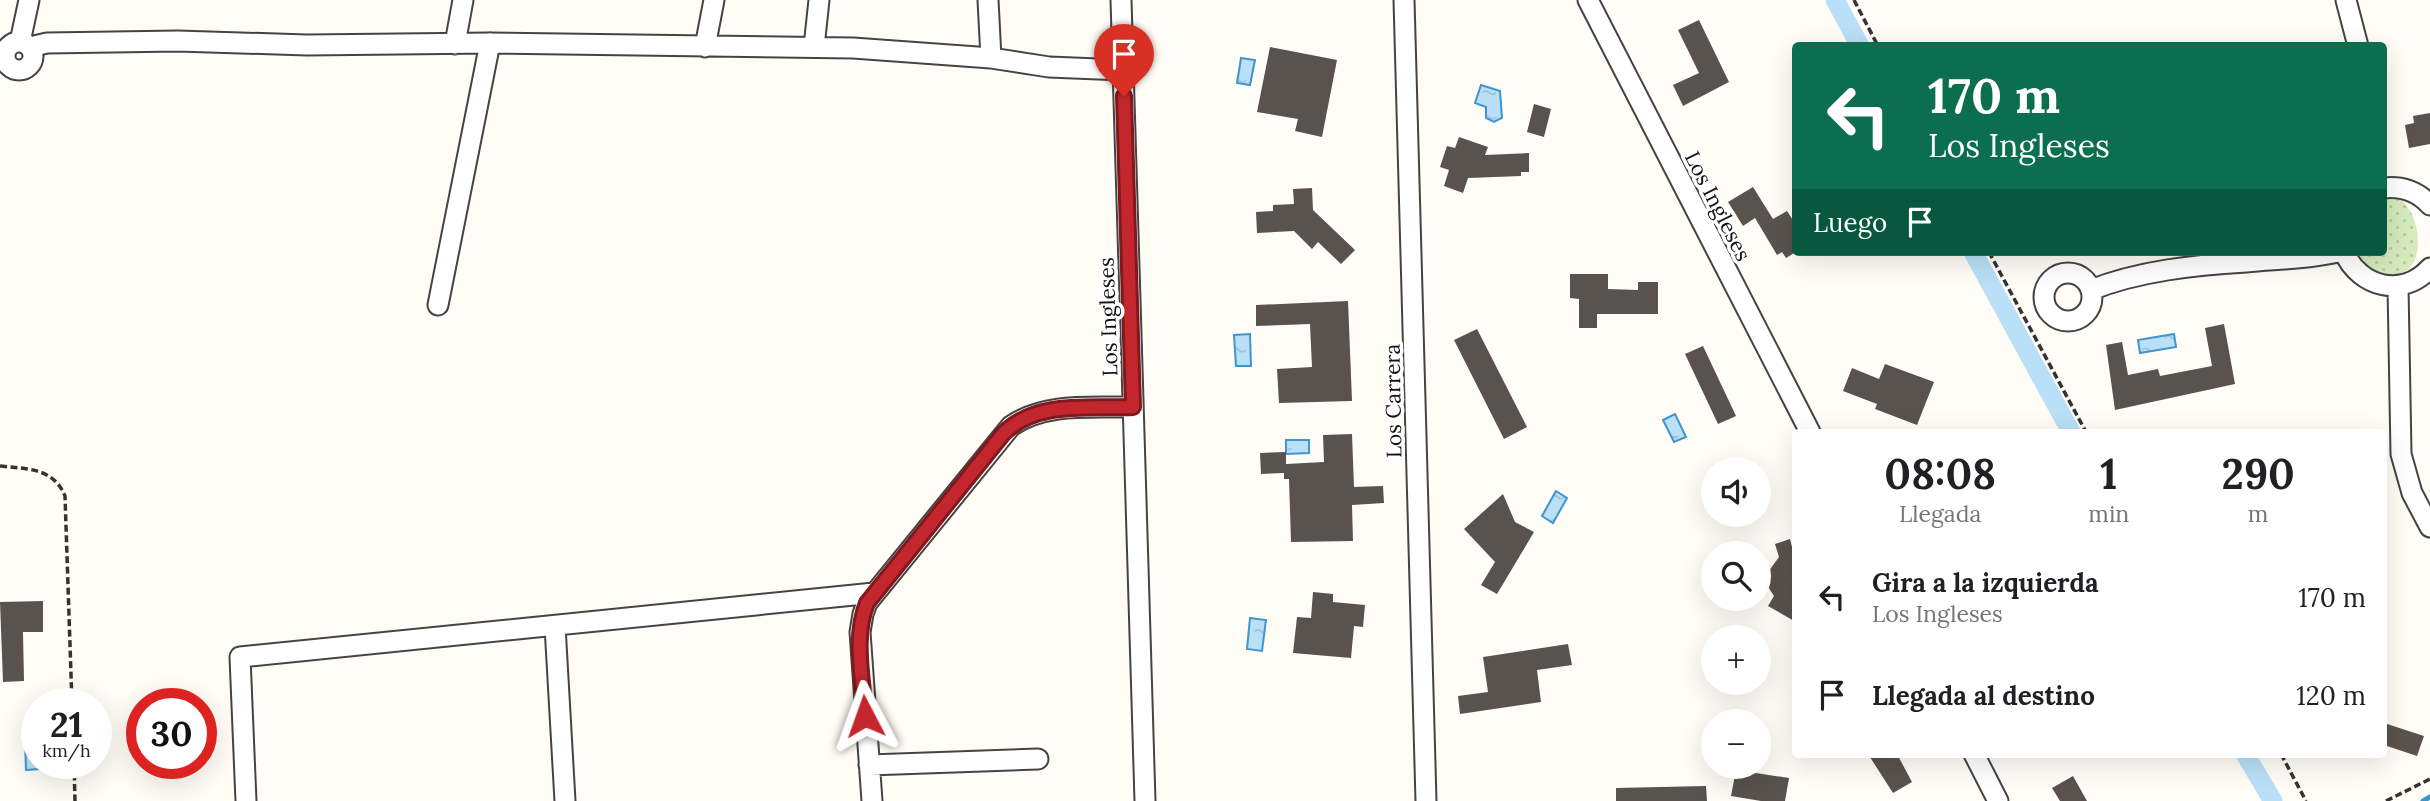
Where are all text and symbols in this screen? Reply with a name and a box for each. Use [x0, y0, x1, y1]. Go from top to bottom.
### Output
pin [1094, 24, 1154, 96]
icon: arrive [1105, 35, 1143, 73]
text: 170 m [1928, 64, 2060, 126]
icon: left [1813, 70, 1904, 161]
text: Los Ingleses [1928, 125, 2110, 166]
street label: Los Ingleses [1679, 147, 1757, 265]
icon: arrive [1901, 203, 1939, 241]
text: Luego [1813, 206, 1887, 239]
street label: Los Ingleses [1092, 257, 1124, 377]
street label: Los Carrera [1379, 343, 1407, 458]
text: 08:08 [1884, 447, 1996, 501]
text: 1 [2100, 447, 2117, 501]
text: 290 [2222, 447, 2295, 501]
map controls [1701, 457, 1771, 779]
button: sound [1701, 457, 1771, 527]
text: Llegada [1899, 499, 1981, 528]
text: min [2088, 499, 2129, 528]
text: m [2248, 499, 2268, 528]
button: search [1701, 541, 1771, 611]
text: Gira a la izquierda [1872, 566, 2099, 599]
icon: left [1813, 578, 1851, 616]
text: 170 m [2298, 581, 2366, 614]
text: Los Ingleses [1872, 599, 2003, 628]
button: + [1701, 625, 1771, 695]
icon: arrive [1813, 676, 1851, 714]
position arrow [828, 679, 902, 753]
text: Llegada al destino [1872, 679, 2095, 712]
text: 120 m [2296, 679, 2366, 712]
speed limit sign: 30 [126, 688, 217, 779]
text: 21 [50, 702, 83, 747]
button: − [1701, 709, 1771, 779]
text: km/h [42, 739, 91, 762]

